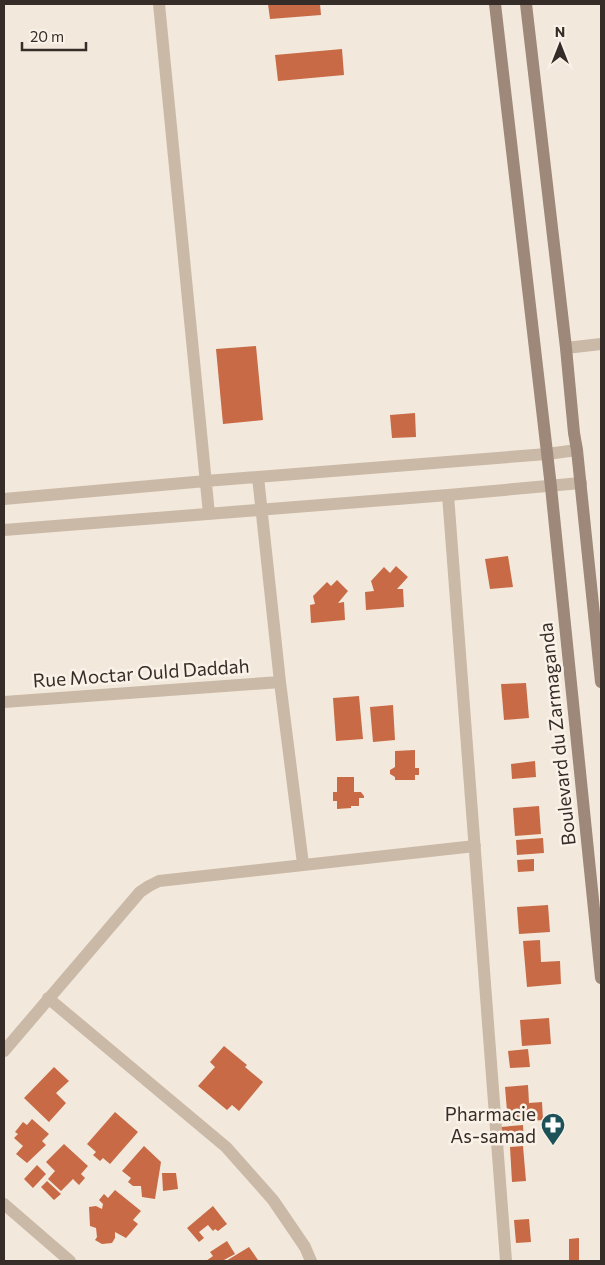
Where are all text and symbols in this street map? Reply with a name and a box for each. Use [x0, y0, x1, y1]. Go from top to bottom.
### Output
scale bar [22, 20, 86, 52]
north arrow [535, 20, 585, 70]
text: N [555, 23, 565, 40]
text: 20 m [30, 27, 64, 45]
street label: Boulevard du Zarmaganda [533, 621, 580, 847]
street label: Rue Moctar Ould Daddah [32, 653, 250, 692]
place label: Pharmacie As-samad [445, 1102, 536, 1147]
pharmacy icon: Pharmacie As-samad [540, 1112, 566, 1146]

